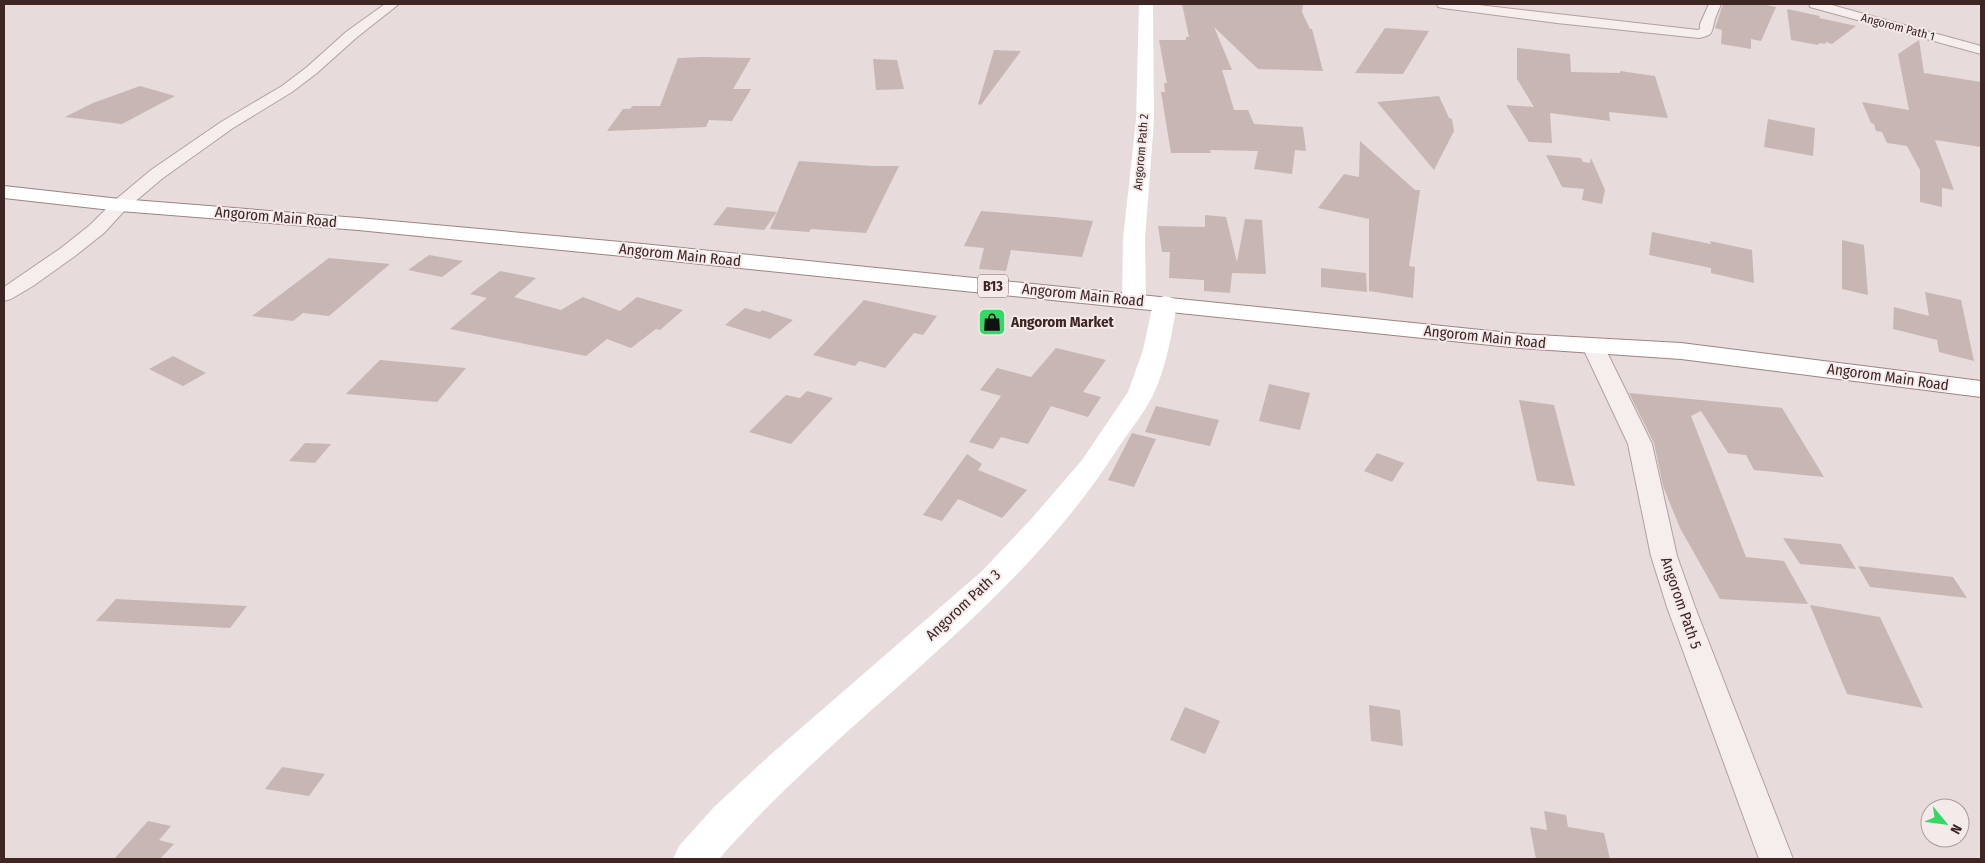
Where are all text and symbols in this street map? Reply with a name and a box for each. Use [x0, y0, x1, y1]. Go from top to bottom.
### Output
street label: Angorom Path 1 [1860, 10, 1936, 44]
street label: Angorom Path 2 [1131, 113, 1151, 191]
street label: Angorom Main Road [214, 203, 338, 231]
street label: Angorom Main Road [618, 240, 742, 270]
road number: B13 [978, 274, 1008, 298]
street label: Angorom Main Road [1021, 280, 1145, 310]
shop icon: Angorom Market [977, 307, 1007, 337]
place label: Angorom Market [1010, 313, 1115, 331]
street label: Angorom Main Road [1423, 322, 1547, 352]
street label: Angorom Main Road [1826, 360, 1950, 394]
street label: Angorom Path 5 [1657, 555, 1705, 651]
street label: Angorom Path 3 [922, 566, 1004, 644]
north arrow [1920, 798, 1970, 848]
text: N [1946, 821, 1965, 837]

